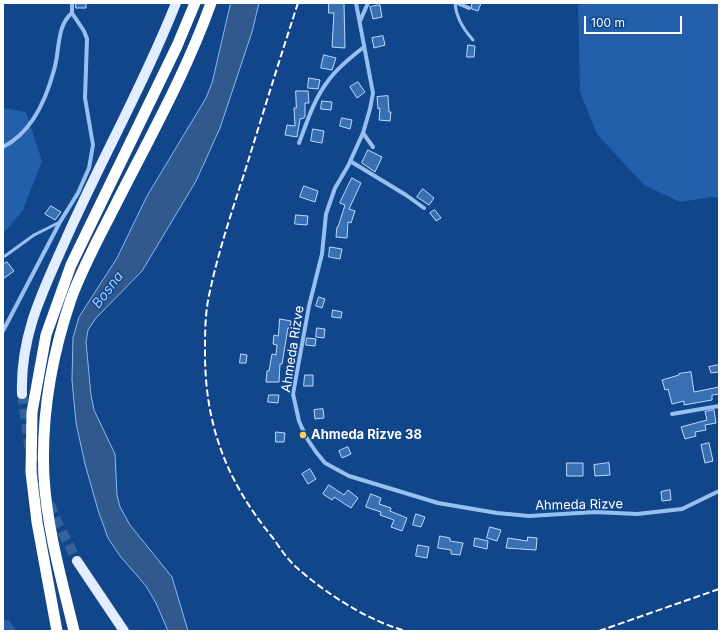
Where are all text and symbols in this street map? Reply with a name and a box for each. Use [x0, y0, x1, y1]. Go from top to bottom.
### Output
scale bar [586, 8, 684, 34]
text: 100 m [591, 15, 625, 30]
water label: Bosna [89, 268, 127, 312]
street label: Ahmeda Rizve [278, 304, 308, 394]
place label: Ahmeda Rizve 38 [311, 427, 422, 443]
marker: Ahmeda Rizve 38 [298, 430, 308, 440]
street label: Ahmeda Rizve [535, 496, 623, 514]

